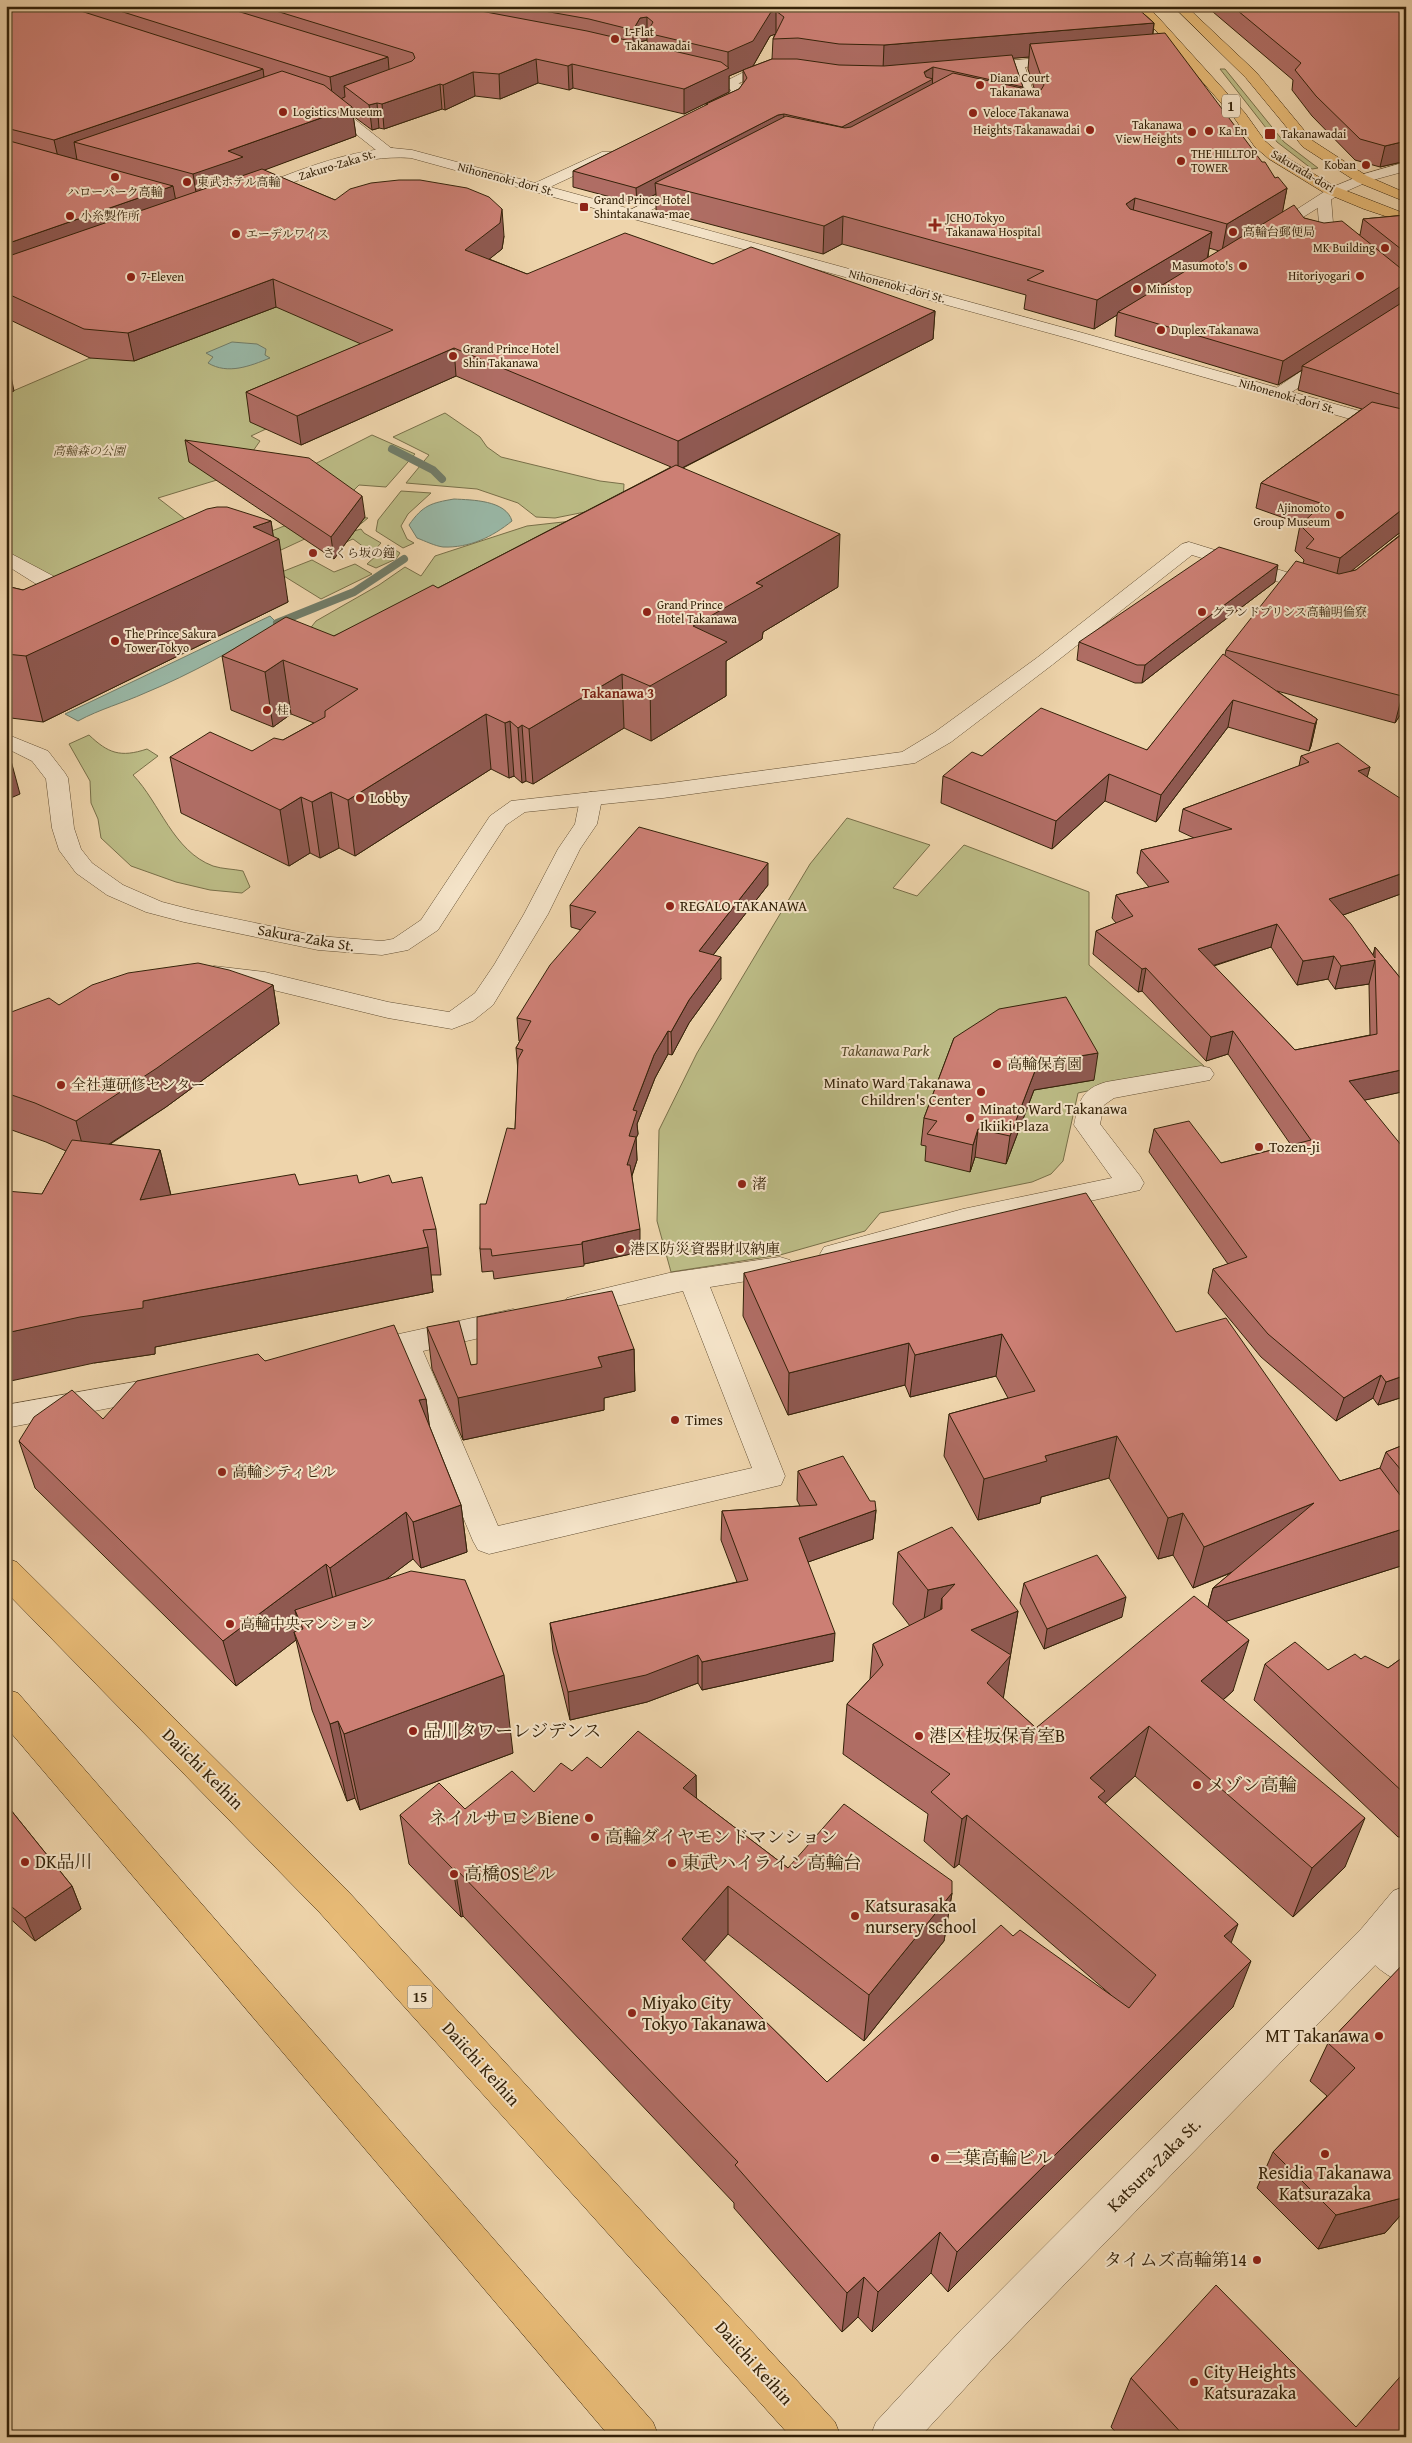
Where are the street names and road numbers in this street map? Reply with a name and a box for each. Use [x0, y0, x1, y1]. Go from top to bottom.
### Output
road number: 1 [1222, 94, 1240, 118]
street label: Zakuro-Zaka St. [297, 145, 377, 184]
street label: Sakurada-dori [1268, 145, 1339, 197]
street label: Nihonenoki-dori St. [456, 157, 556, 200]
street label: Nihonenoki-dori St. [847, 264, 947, 307]
street label: Nihonenoki-dori St. [1237, 374, 1337, 417]
street label: Sakura-Zaka St. [256, 919, 356, 956]
street label: Daiichi Keihin [156, 1722, 250, 1816]
road number: 15 [408, 1985, 432, 2008]
street label: Daiichi Keihin [436, 2015, 527, 2112]
street label: Katsura-Zaka St. [1100, 2111, 1207, 2218]
street label: Daiichi Keihin [709, 2314, 800, 2411]

